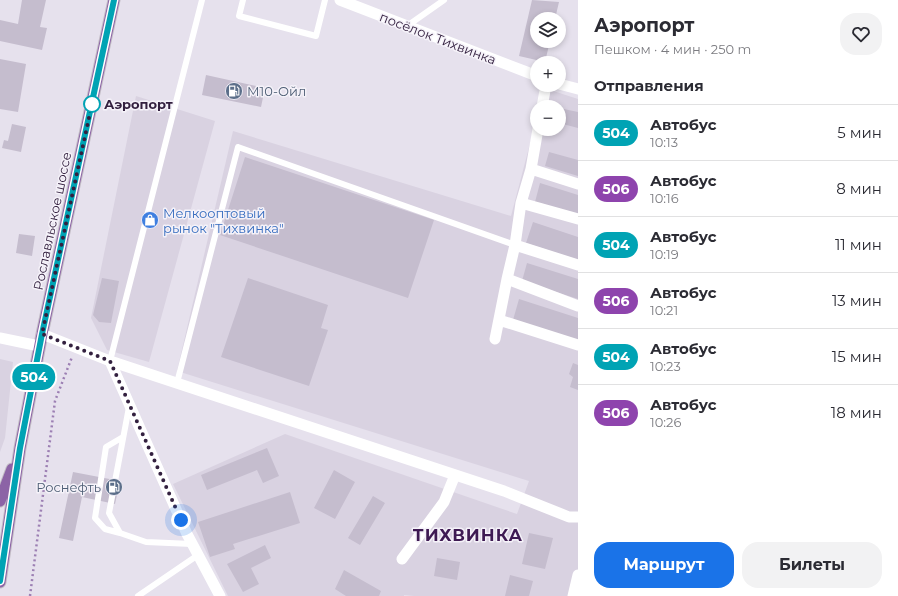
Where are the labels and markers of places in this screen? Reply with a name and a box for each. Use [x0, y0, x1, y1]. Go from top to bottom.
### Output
fuel station icon: М10-Ойл [224, 81, 244, 101]
place label: М10-Ойл [247, 83, 306, 99]
marker: Аэропорт [83, 95, 101, 113]
place label: Аэропорт [104, 96, 173, 112]
place label: Мелкооптовый рынок "Тихвинка" [163, 205, 284, 236]
shop icon: Мелкооптовый рынок "Тихвинка" [140, 210, 160, 230]
fuel station icon: Роснефть [104, 477, 124, 497]
place label: Роснефть [36, 479, 101, 495]

